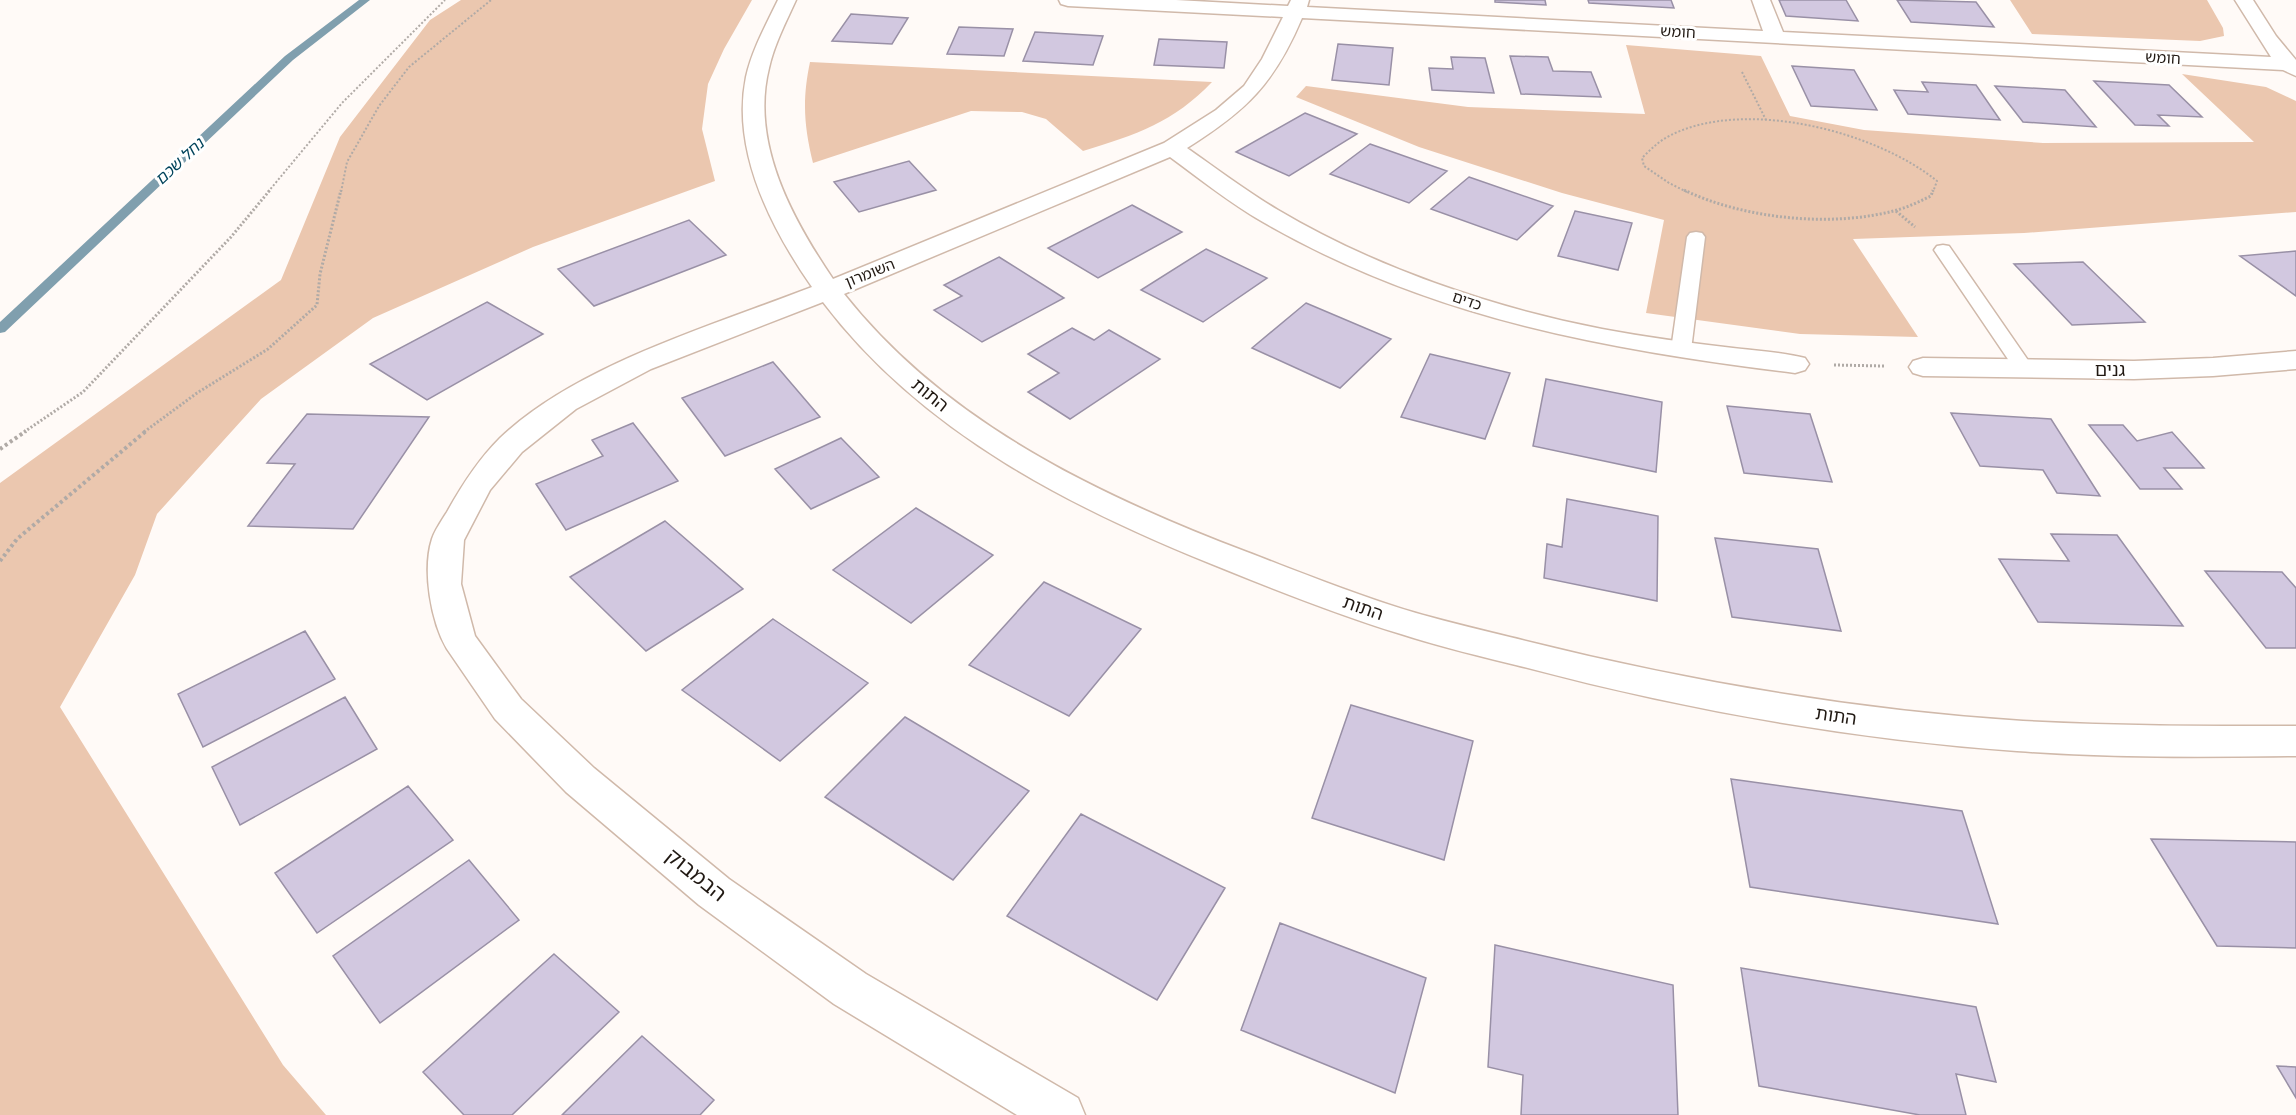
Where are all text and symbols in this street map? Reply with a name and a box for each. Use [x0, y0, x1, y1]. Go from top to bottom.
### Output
street label: חומש [1660, 21, 1696, 42]
street label: חומש [2145, 47, 2181, 68]
water label: נחל שכם [150, 133, 208, 189]
street label: השומרון [842, 254, 898, 291]
street label: כדים [1450, 287, 1485, 314]
street label: גנים [2095, 358, 2125, 381]
street label: התות [907, 373, 954, 417]
street label: התות [1340, 590, 1386, 625]
street label: התות [1814, 701, 1858, 730]
street label: הבמבוק [661, 842, 732, 907]

